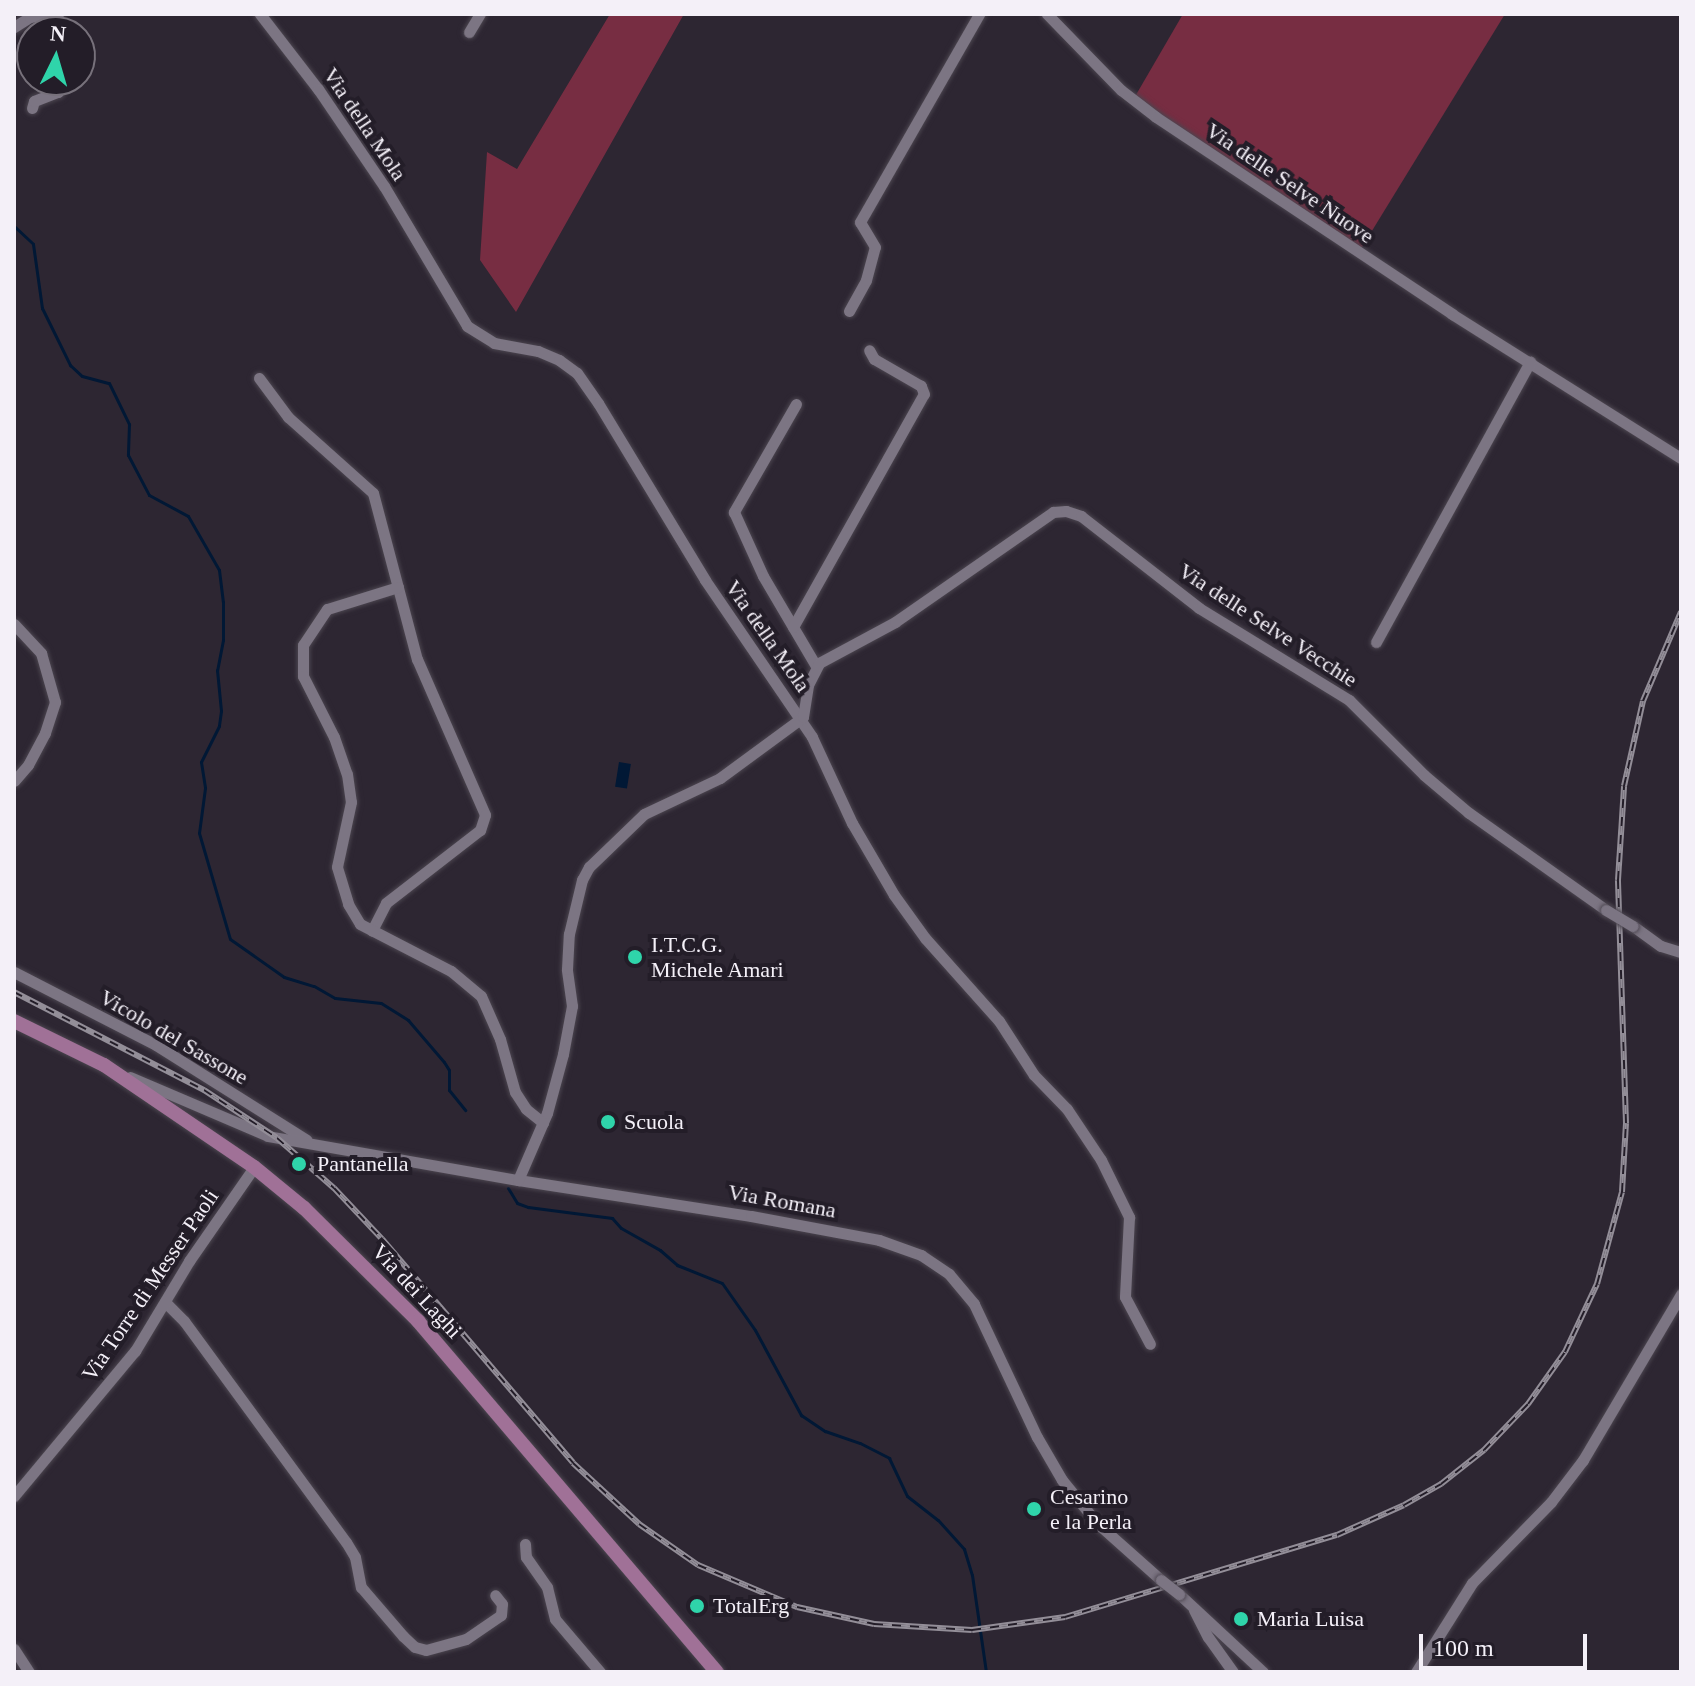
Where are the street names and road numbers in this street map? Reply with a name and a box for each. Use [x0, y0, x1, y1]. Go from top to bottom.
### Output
street label: Via della Mola [318, 62, 412, 186]
street label: Via delle Selve Nuove [1201, 117, 1379, 249]
street label: Via delle Selve Vecchie [1174, 557, 1362, 693]
street label: Via della Mola [720, 575, 816, 697]
street label: Vicolo del Sassone [95, 984, 253, 1090]
street label: Via Romana [726, 1179, 838, 1223]
street label: Via Torre di Messer Paoli [76, 1184, 224, 1386]
street label: Via dei Laghi [367, 1238, 467, 1344]

